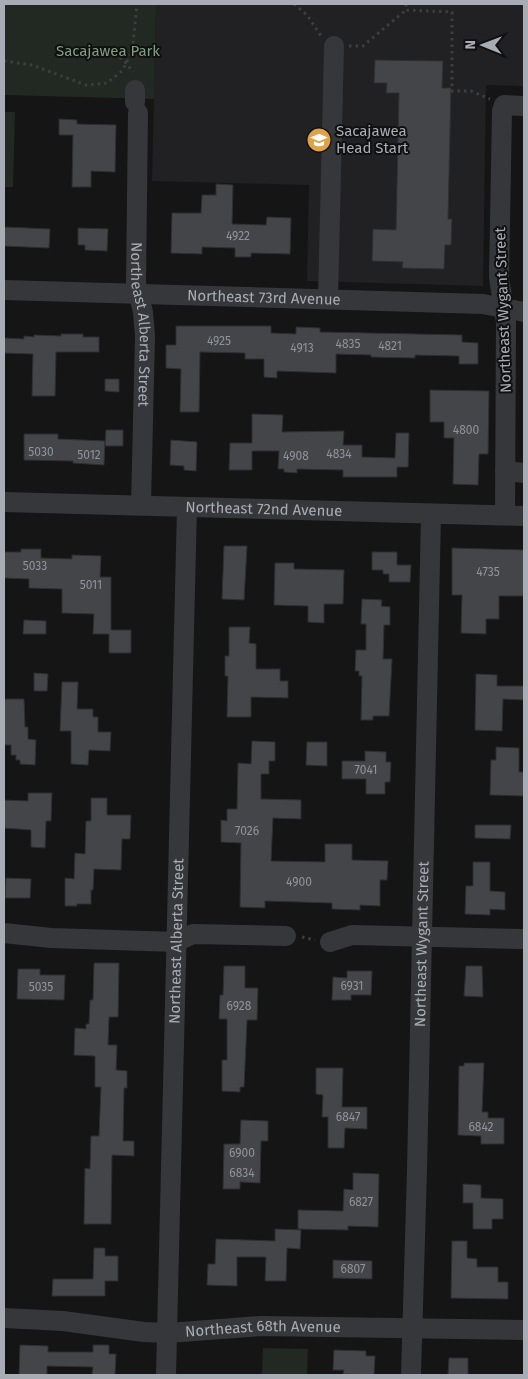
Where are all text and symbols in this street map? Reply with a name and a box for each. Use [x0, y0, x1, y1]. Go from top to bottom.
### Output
north arrow [458, 20, 508, 70]
text: N [462, 40, 479, 50]
park label: Sacajawea Park [56, 42, 160, 60]
place label: Sacajawea Head Start [336, 122, 409, 157]
school or university icon: Sacajawea Head Start [306, 127, 332, 153]
street label: Northeast Wygant Street [491, 226, 515, 393]
house number: 4922 [226, 229, 250, 243]
street label: Northeast Alberta Street [127, 242, 154, 408]
street label: Northeast 73rd Avenue [187, 286, 341, 309]
house number: 4925 [207, 334, 231, 348]
house number: 4835 [336, 337, 361, 351]
house number: 4821 [378, 339, 402, 353]
house number: 4913 [290, 341, 314, 355]
house number: 4800 [453, 423, 479, 437]
house number: 5030 [28, 445, 54, 459]
house number: 4834 [326, 447, 352, 461]
house number: 5012 [77, 448, 101, 462]
house number: 4908 [283, 449, 309, 463]
street label: Northeast 72nd Avenue [185, 498, 343, 520]
house number: 5033 [23, 559, 47, 573]
house number: 4735 [476, 565, 500, 579]
house number: 5011 [80, 578, 102, 592]
house number: 7041 [355, 763, 377, 777]
house number: 7026 [235, 824, 259, 838]
street label: Northeast Alberta Street [165, 858, 188, 1024]
street label: Northeast Wygant Street [411, 860, 433, 1027]
house number: 4900 [286, 875, 312, 889]
house number: 6931 [340, 979, 364, 993]
house number: 5035 [29, 980, 53, 994]
house number: 6928 [227, 999, 252, 1013]
house number: 6847 [336, 1110, 360, 1124]
house number: 6842 [468, 1120, 494, 1134]
house number: 6900 [229, 1146, 255, 1160]
house number: 6834 [229, 1166, 255, 1180]
house number: 6827 [349, 1195, 373, 1209]
house number: 6807 [341, 1262, 365, 1276]
street label: Northeast 68th Avenue [185, 1317, 341, 1341]

